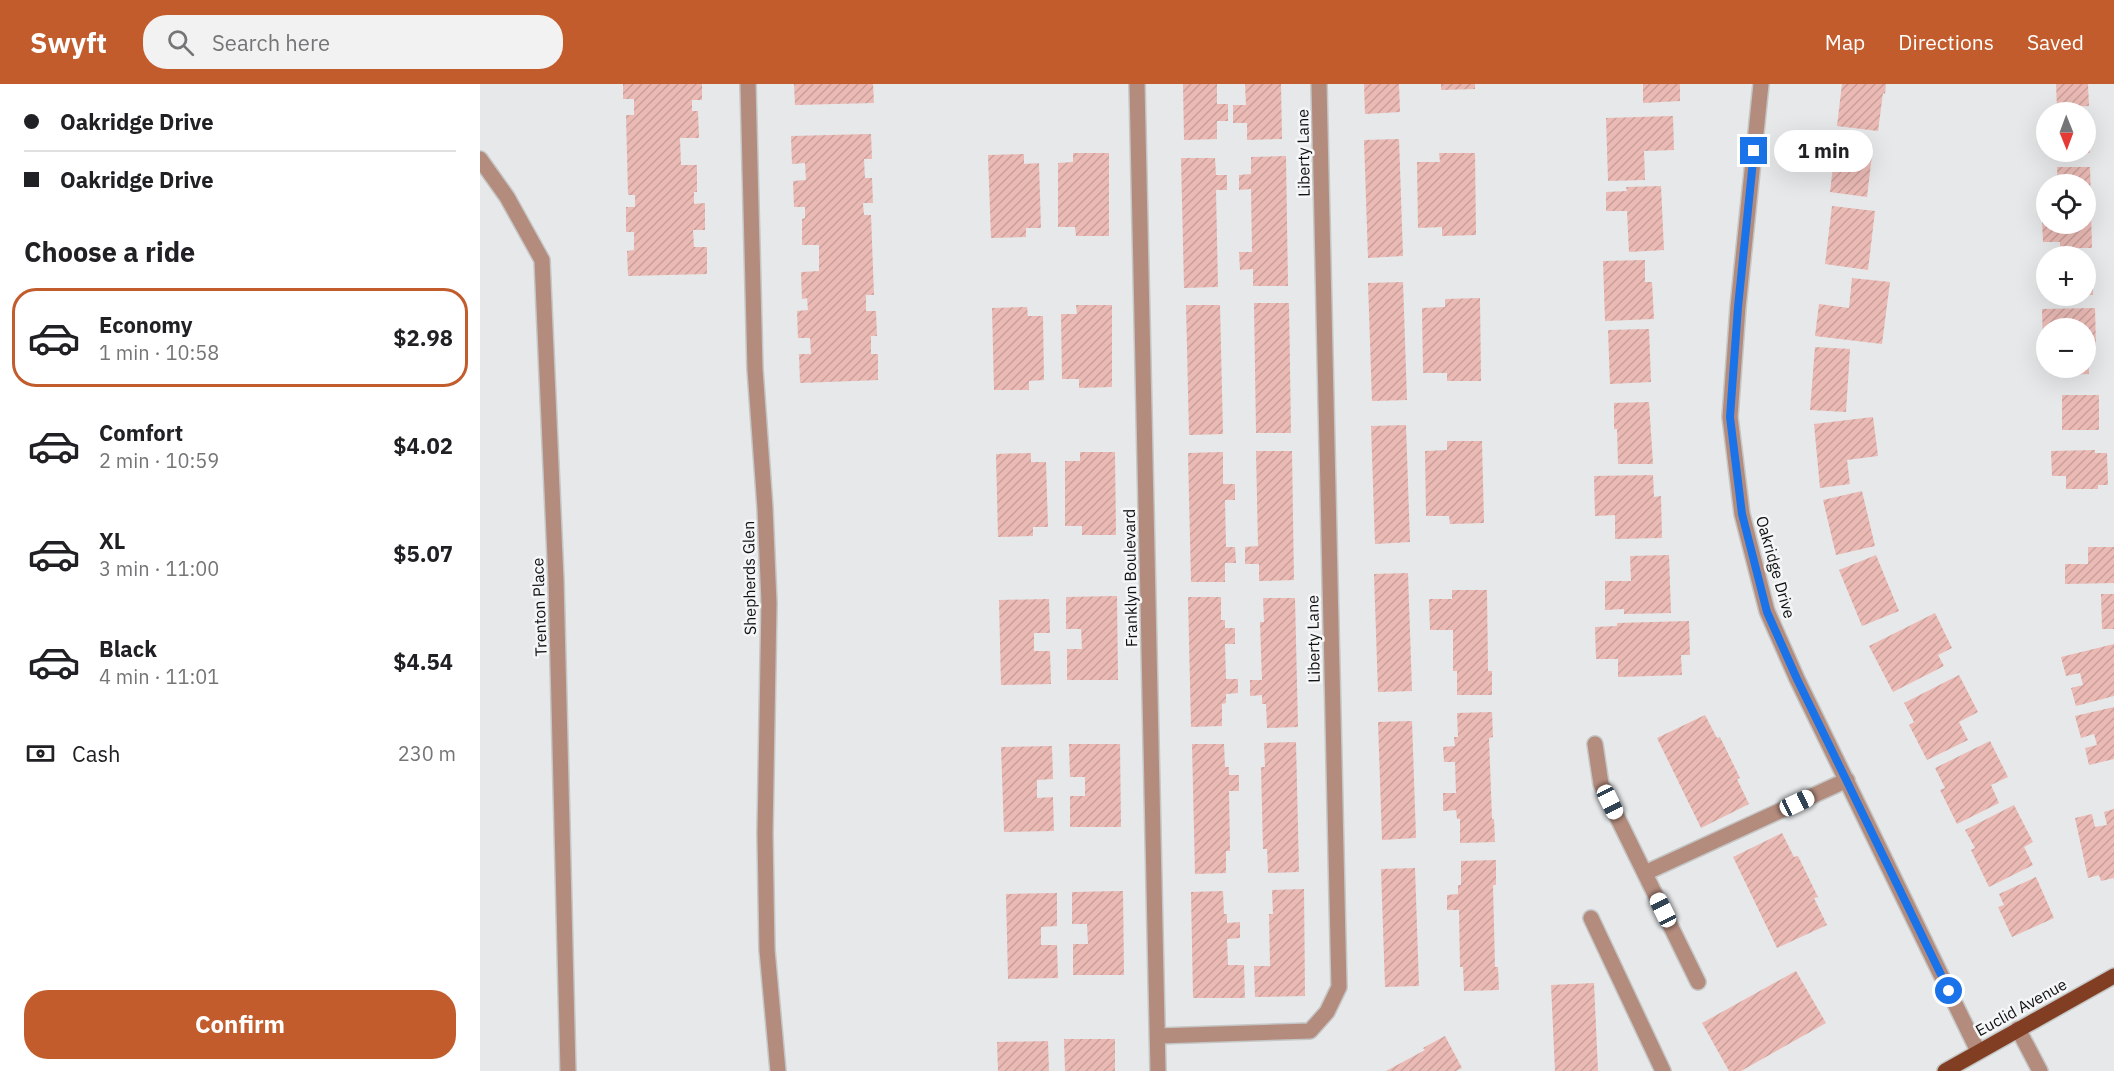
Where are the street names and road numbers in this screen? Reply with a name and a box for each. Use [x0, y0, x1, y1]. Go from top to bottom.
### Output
street label: Liberty Lane [1292, 109, 1314, 197]
street label: Franklyn Boulevard [1119, 509, 1141, 647]
street label: Oakridge Drive [1752, 514, 1800, 621]
street label: Shepherds Glen [738, 521, 760, 635]
street label: Trenton Place [527, 557, 551, 657]
street label: Liberty Lane [1302, 595, 1324, 683]
street label: Euclid Avenue [1972, 974, 2070, 1040]

